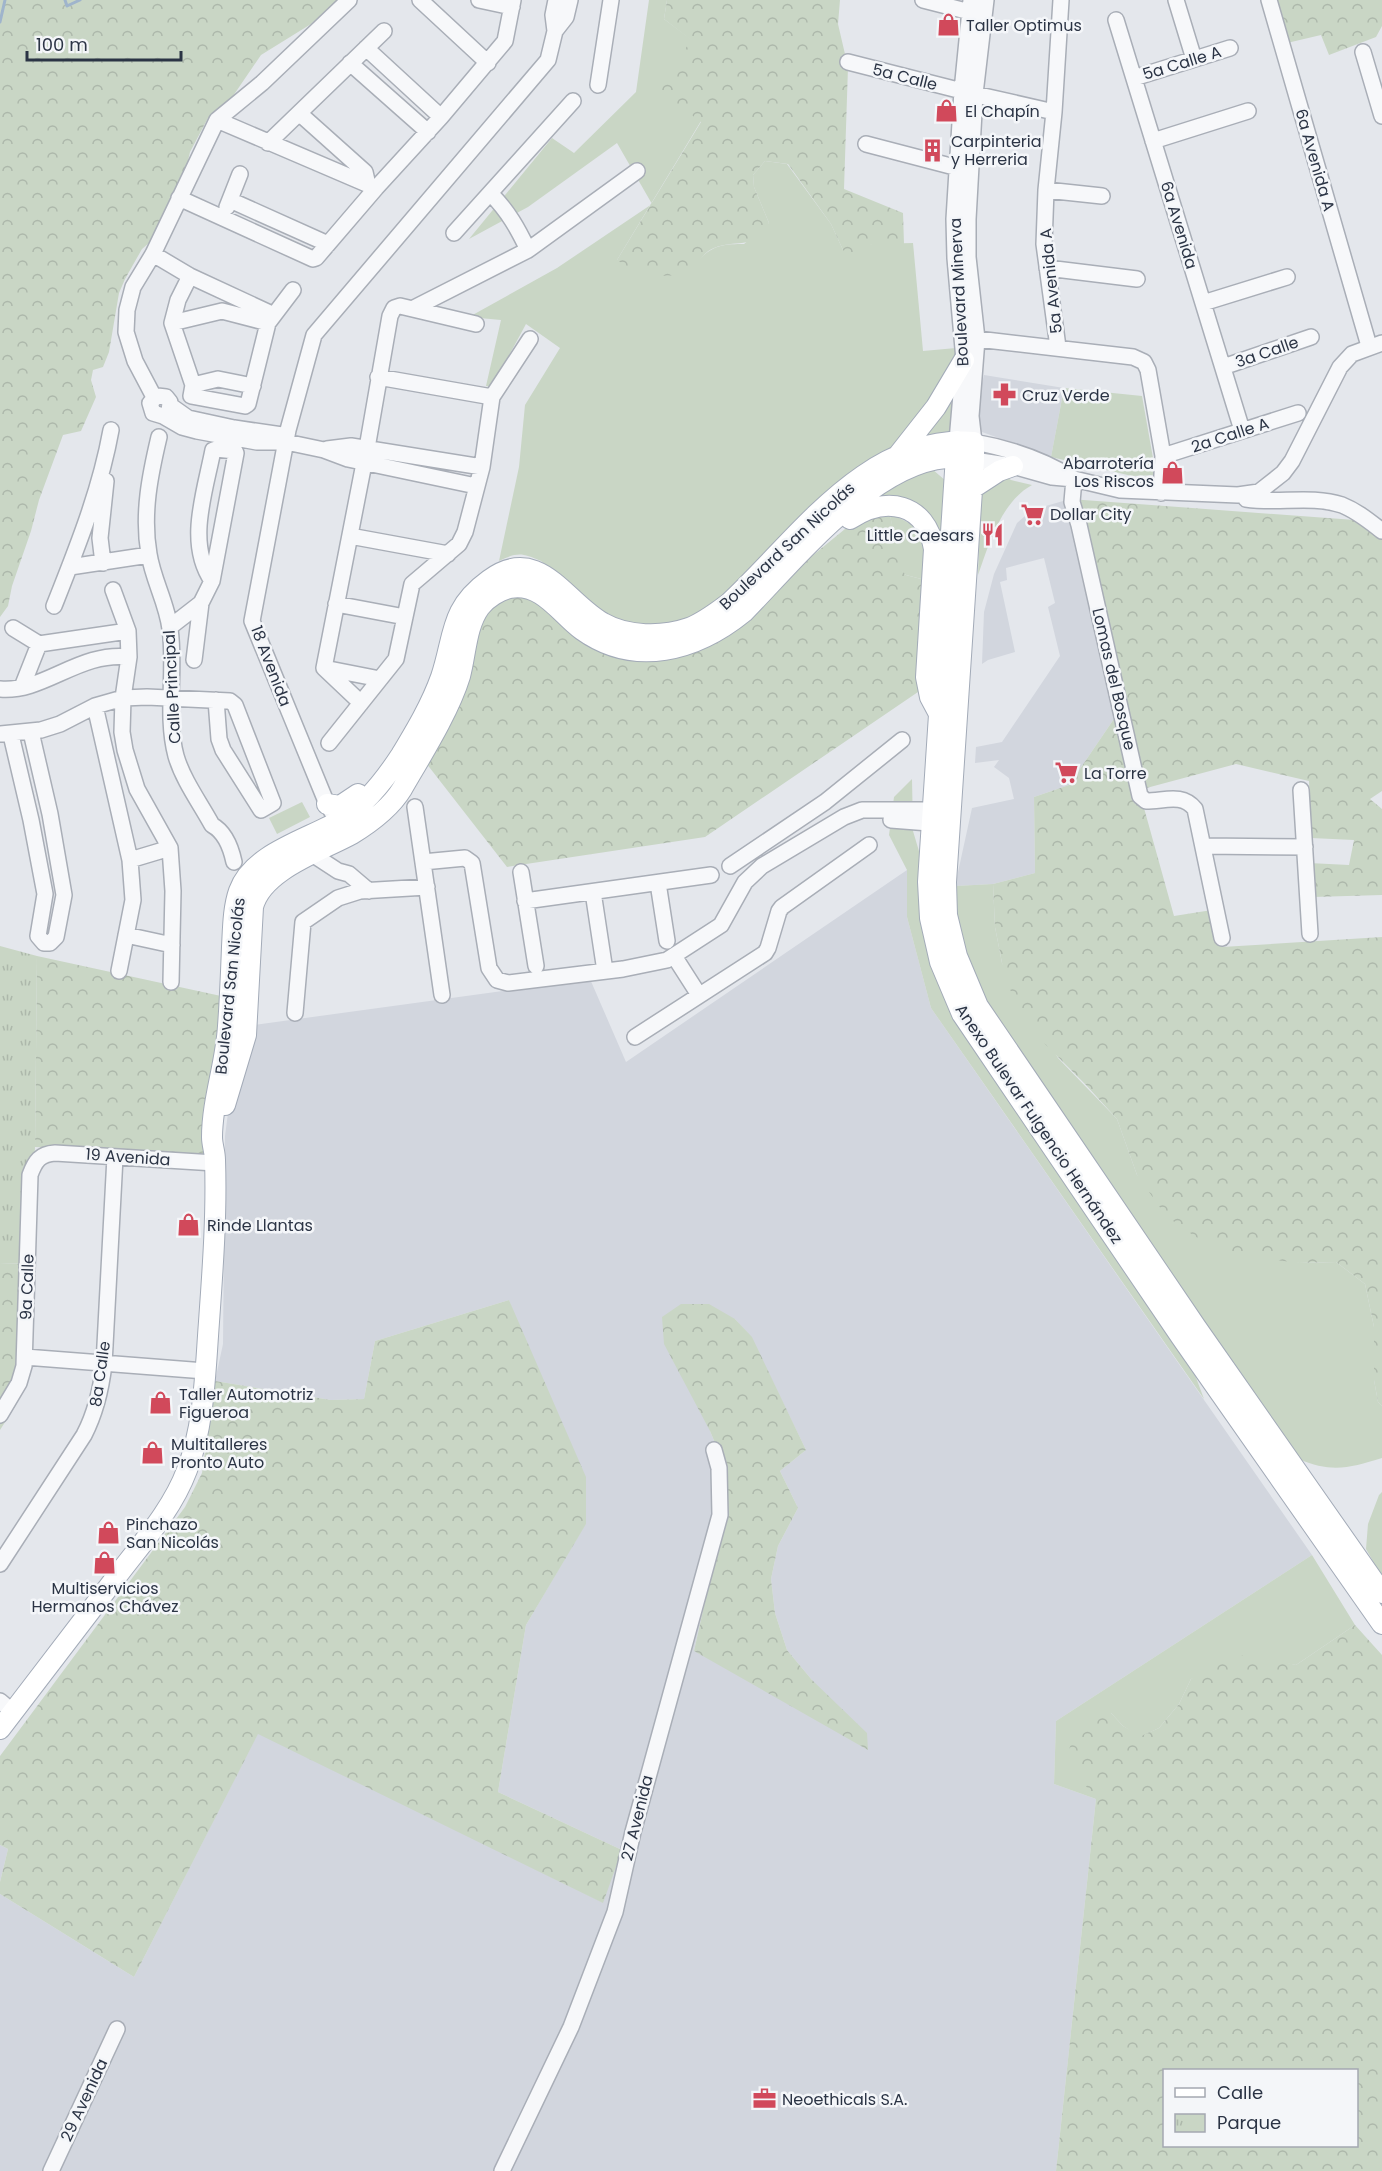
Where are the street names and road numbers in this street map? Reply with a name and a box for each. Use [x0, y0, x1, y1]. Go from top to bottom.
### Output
street label: 5a Calle A [1140, 40, 1224, 86]
street label: 5a Calle [870, 58, 940, 96]
street label: 6a Avenida A [1289, 106, 1341, 214]
street label: 6a Avenida [1155, 178, 1203, 272]
street label: Boulevard Minerva [944, 217, 974, 367]
street label: 5a Avenida A [1034, 227, 1068, 335]
street label: 3a Calle [1232, 330, 1302, 374]
street label: 2a Calle A [1188, 412, 1272, 458]
street label: Boulevard San Nicolás [714, 477, 860, 615]
street label: Lomas del Bosque [1086, 606, 1142, 752]
street label: 18 Avenida [245, 622, 297, 710]
street label: Calle Principal [158, 630, 186, 744]
street label: Boulevard San Nicolás [209, 896, 251, 1076]
street label: Anexo Bulevar Fulgencio Hernández [950, 1000, 1128, 1248]
street label: 19 Avenida [85, 1143, 171, 1171]
street label: 9a Calle [14, 1253, 40, 1320]
street label: 8a Calle [84, 1340, 116, 1408]
street label: 27 Avenida [615, 1773, 659, 1863]
street label: 29 Avenida [55, 2055, 113, 2145]

